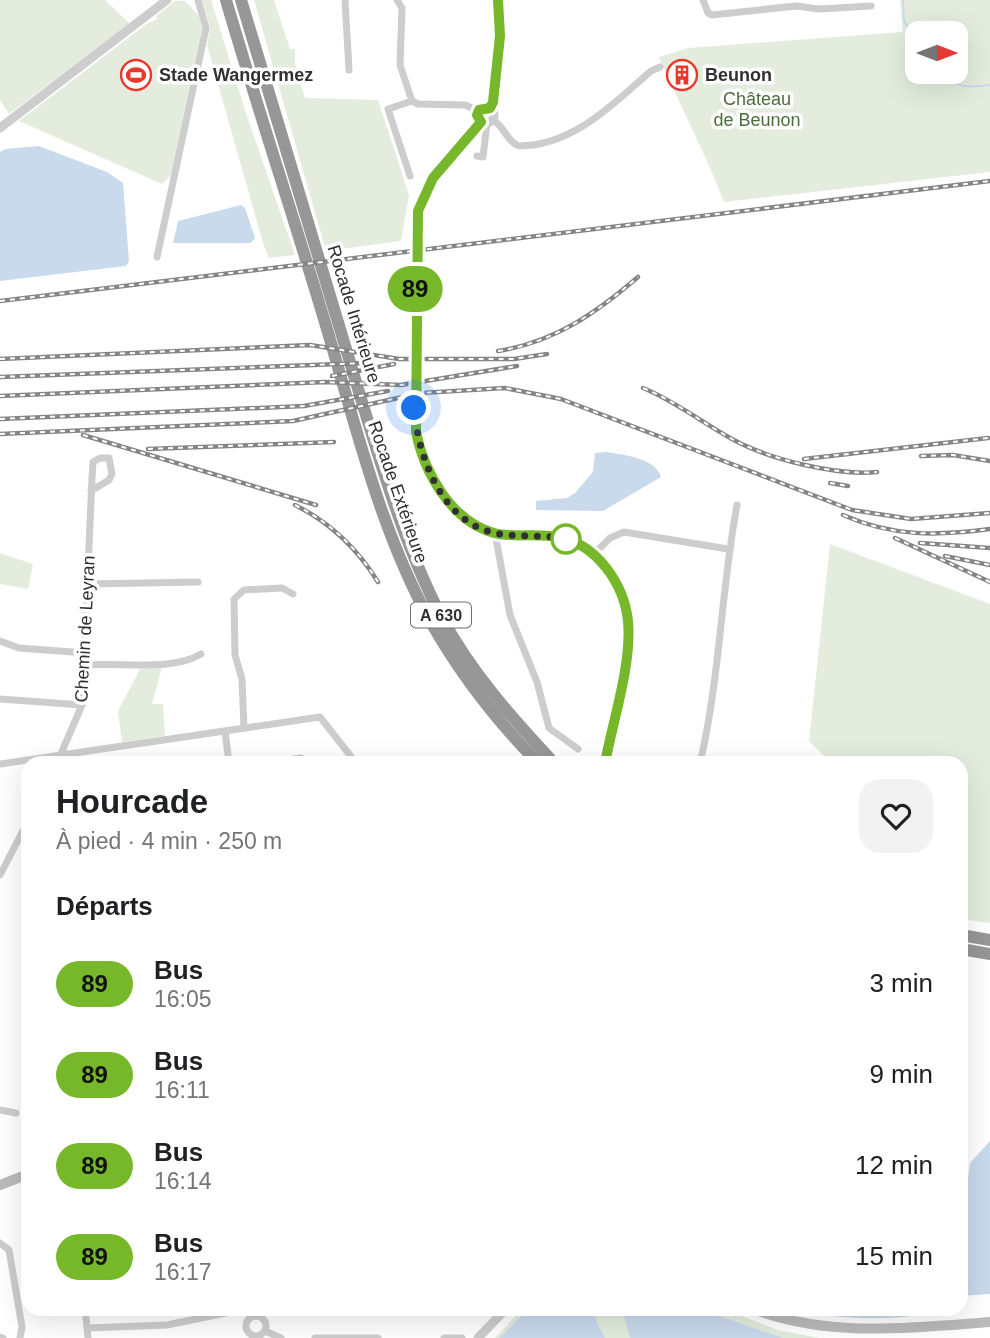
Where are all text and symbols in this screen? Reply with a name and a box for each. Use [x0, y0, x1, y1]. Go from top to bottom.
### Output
north arrow [905, 21, 968, 84]
map controls [905, 21, 968, 84]
sports icon: Stade Wangermez [119, 58, 153, 92]
building icon: Beunon [665, 58, 699, 92]
place label: Stade Wangermez [159, 65, 313, 85]
place label: Beunon [705, 65, 772, 85]
park label: Château de Beunon [713, 89, 801, 130]
street label: Rocade Intérieure [324, 243, 384, 385]
line badge: 89 [384, 266, 446, 312]
text: 89 [402, 275, 428, 302]
your location [396, 390, 431, 425]
street label: Rocade Extérieure [364, 418, 432, 566]
unlabelled marker [551, 524, 581, 554]
street label: Chemin de Leyran [71, 555, 99, 703]
road number: A 630 [411, 602, 471, 628]
button: heart [859, 779, 933, 853]
text: Hourcade [56, 783, 208, 820]
text: À pied · 4 min · 250 m [56, 828, 282, 854]
text: Départs [56, 891, 153, 921]
text: Bus [154, 955, 203, 985]
text: 3 min [869, 968, 933, 998]
text: 89 [81, 970, 108, 997]
text: 16:05 [154, 986, 212, 1012]
text: Bus [154, 1046, 203, 1076]
text: 9 min [869, 1059, 933, 1089]
text: 89 [81, 1061, 108, 1088]
text: 16:11 [154, 1077, 210, 1103]
text: Bus [154, 1137, 203, 1167]
text: 12 min [855, 1150, 933, 1180]
text: 89 [81, 1152, 108, 1179]
text: 16:14 [154, 1168, 212, 1194]
text: Bus [154, 1228, 203, 1258]
text: 15 min [855, 1241, 933, 1271]
text: 89 [81, 1243, 108, 1270]
text: 16:17 [154, 1259, 212, 1285]

